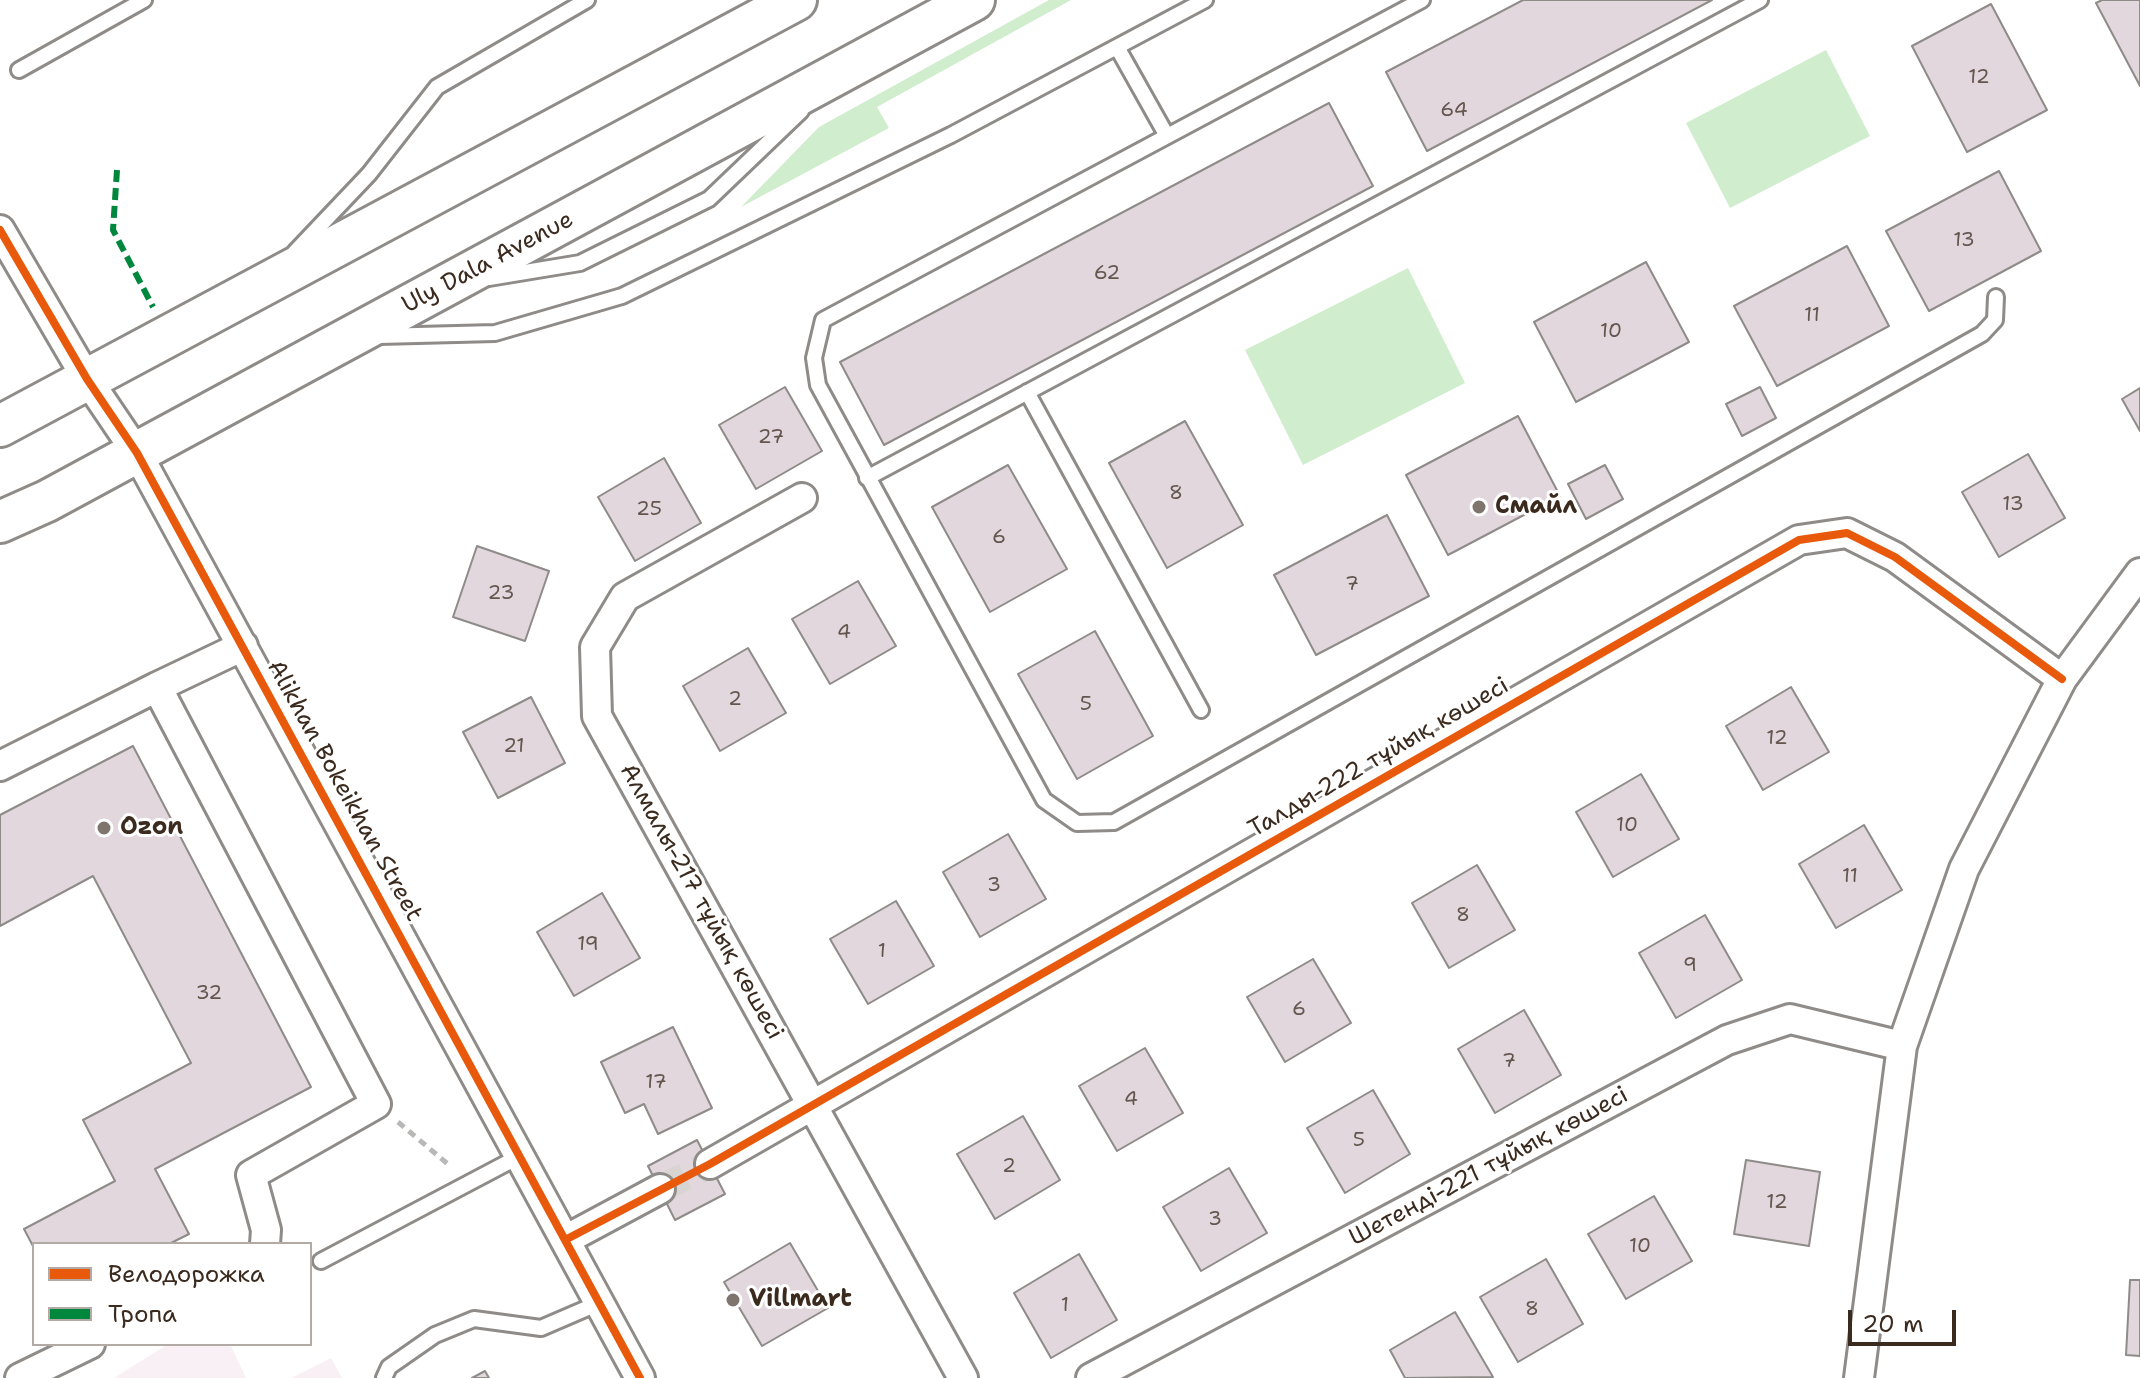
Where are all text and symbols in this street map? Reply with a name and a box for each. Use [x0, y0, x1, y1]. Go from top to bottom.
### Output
house number: 12 [1968, 66, 1990, 90]
house number: 64 [1440, 99, 1468, 123]
street label: Uly Dala Avenue [397, 206, 579, 320]
house number: 13 [1953, 229, 1975, 253]
house number: 62 [1094, 262, 1120, 286]
house number: 11 [1804, 304, 1820, 328]
house number: 10 [1600, 320, 1622, 344]
house number: 27 [758, 426, 784, 450]
house number: 8 [1169, 482, 1183, 506]
place label: Смайл [1495, 493, 1577, 521]
house number: 13 [2002, 493, 2024, 517]
house number: 25 [636, 498, 662, 522]
marker: Смайл [1470, 498, 1488, 516]
house number: 6 [992, 526, 1006, 550]
house number: 7 [1345, 573, 1359, 597]
house number: 23 [488, 582, 514, 606]
house number: 4 [837, 621, 851, 645]
street label: Alikhan Bokeikhan Street [260, 655, 428, 927]
street label: Талды-222 тұйық көшесі [1244, 672, 1514, 844]
house number: 2 [728, 688, 742, 712]
house number: 5 [1080, 693, 1092, 717]
house number: 12 [1766, 727, 1788, 751]
house number: 21 [503, 735, 525, 759]
street label: Алмалы-217 тұйық көшесі [613, 759, 789, 1045]
place label: Ozon [120, 814, 183, 842]
house number: 10 [1616, 814, 1638, 838]
marker: Ozon [95, 819, 113, 837]
house number: 11 [1842, 865, 1858, 889]
house number: 3 [987, 874, 1001, 898]
house number: 8 [1456, 904, 1470, 928]
house number: 19 [577, 933, 599, 957]
house number: 1 [878, 940, 886, 964]
house number: 9 [1683, 954, 1697, 978]
house number: 32 [196, 982, 222, 1006]
house number: 6 [1292, 998, 1306, 1022]
house number: 7 [1502, 1050, 1516, 1074]
house number: 17 [645, 1071, 667, 1095]
street label: Шетенді-221 тұйық көшесі [1345, 1081, 1633, 1253]
house number: 4 [1124, 1088, 1138, 1112]
house number: 5 [1353, 1129, 1365, 1153]
house number: 2 [1002, 1155, 1016, 1179]
house number: 12 [1766, 1191, 1788, 1215]
house number: 3 [1208, 1208, 1222, 1232]
house number: 10 [1629, 1235, 1651, 1259]
legend [32, 1242, 312, 1346]
text: Велодорожка [108, 1258, 265, 1290]
place label: Villmart [749, 1286, 852, 1314]
marker: Villmart [724, 1291, 742, 1309]
house number: 1 [1061, 1294, 1069, 1318]
scale bar [1852, 1294, 1960, 1344]
text: Тропа [108, 1298, 177, 1330]
house number: 8 [1525, 1298, 1539, 1322]
text: 20 m [1862, 1308, 1924, 1340]

